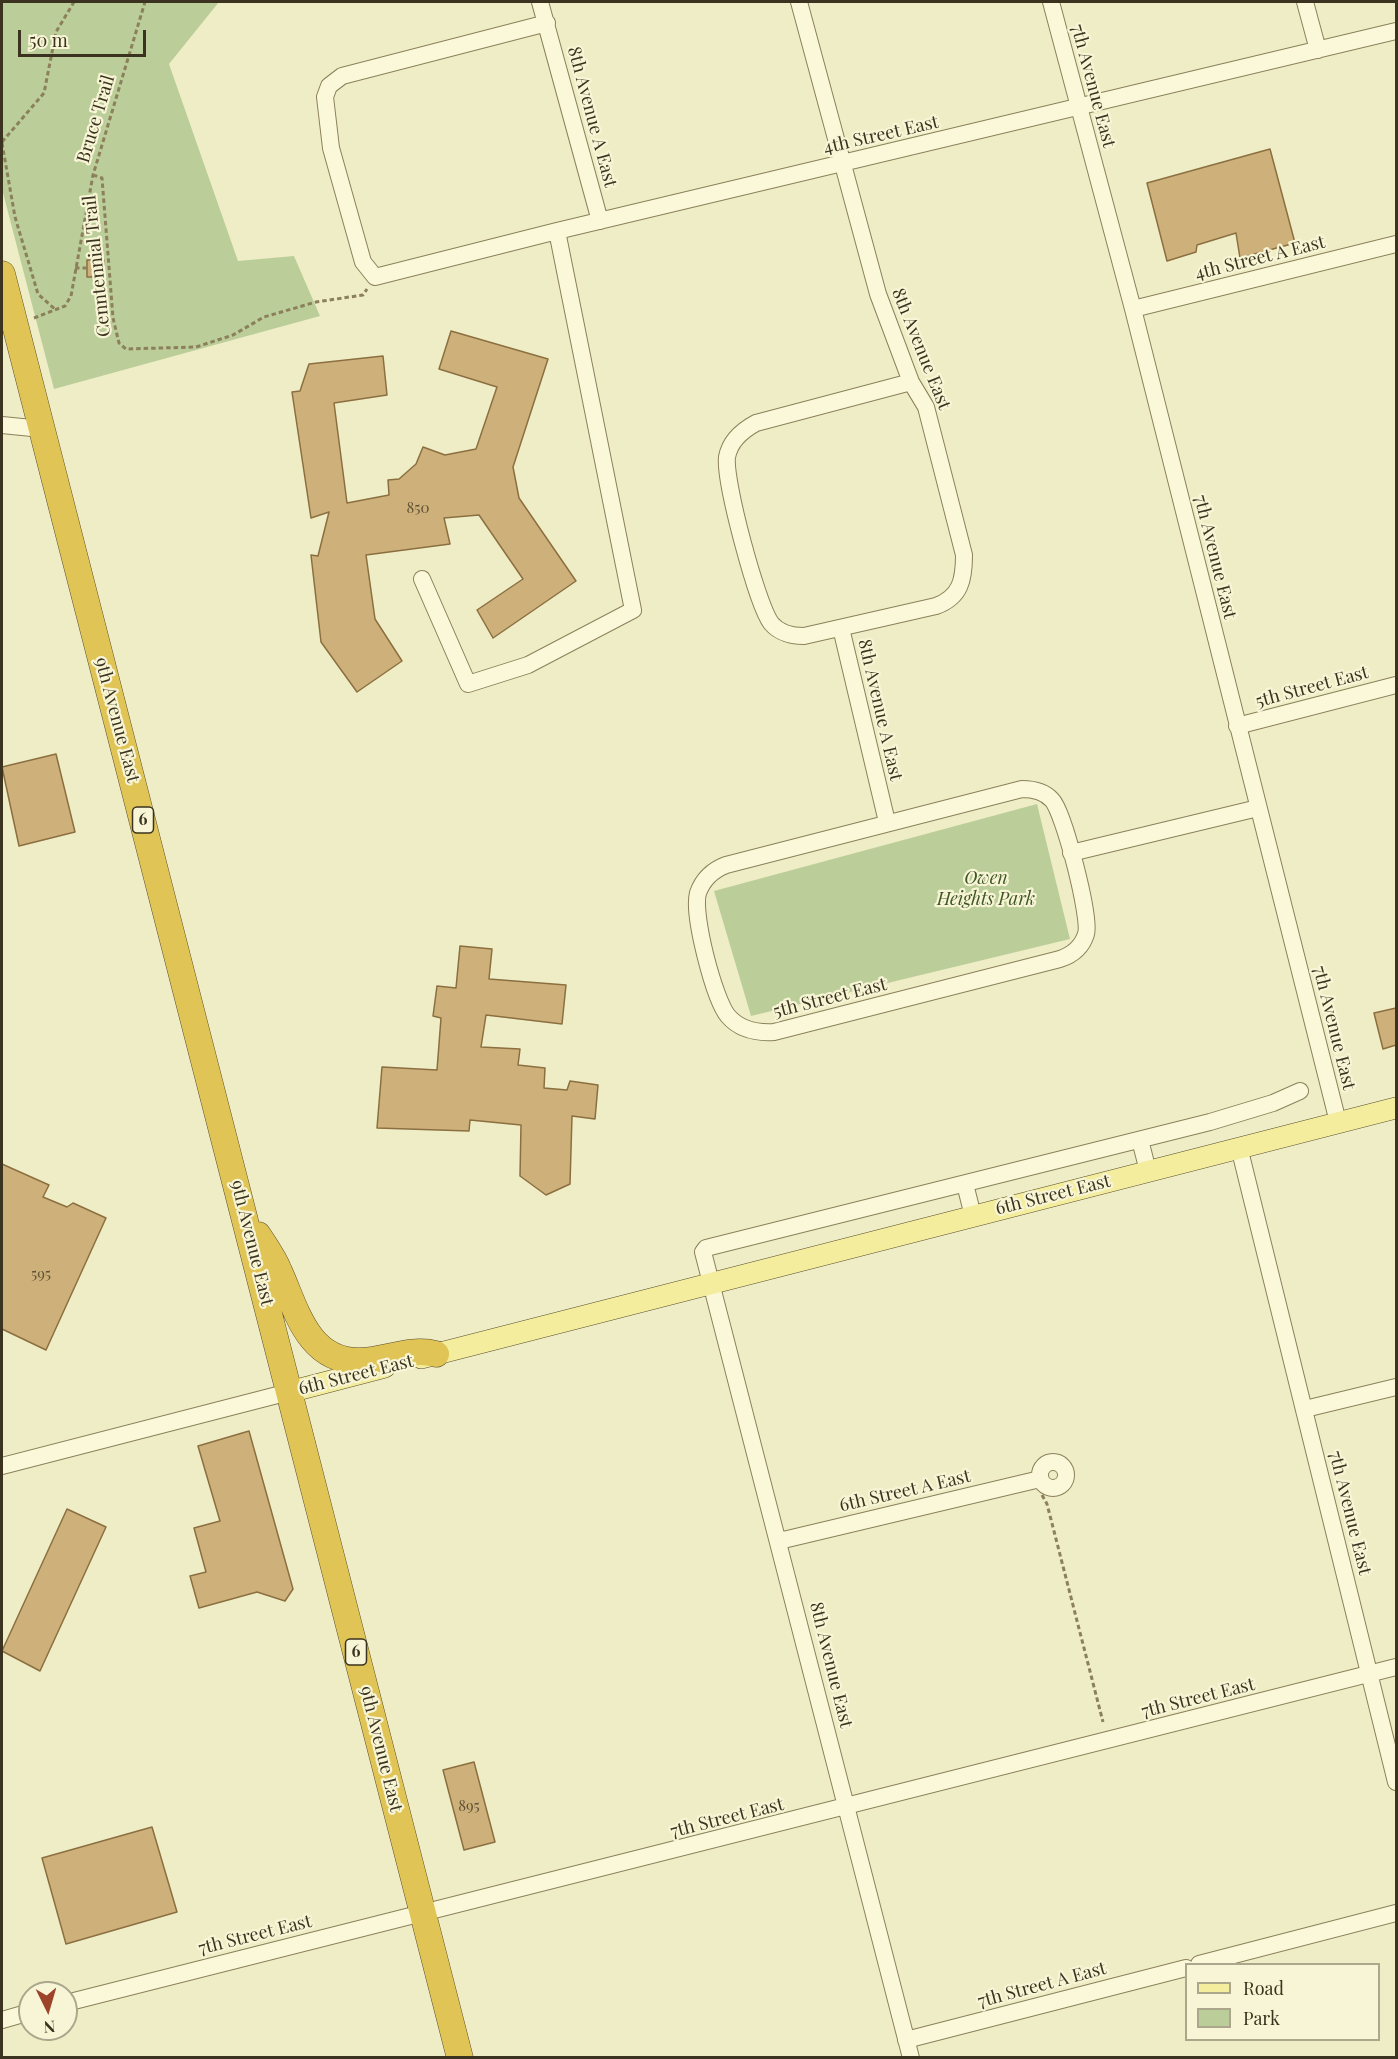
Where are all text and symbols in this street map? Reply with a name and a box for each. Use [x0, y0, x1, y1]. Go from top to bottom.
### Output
scale bar [21, 18, 148, 56]
street label: 7th Avenue East [1066, 22, 1120, 150]
text: 50 m [29, 28, 68, 52]
street label: 8th Avenue A East [563, 44, 621, 190]
street label: Bruce Trail [72, 73, 120, 165]
street label: 4th Street East [821, 111, 941, 159]
street label: Cenntennial Trail [79, 194, 115, 338]
street label: 4th Street A East [1193, 231, 1327, 285]
street label: 8th Avenue East [887, 285, 955, 413]
street label: 7th Avenue East [1189, 493, 1241, 621]
house number: 850 [406, 499, 430, 517]
street label: 8th Avenue A East [853, 637, 907, 783]
street label: 9th Avenue East [90, 655, 144, 785]
street label: 5th Street East [1253, 662, 1371, 712]
road number: 6 [132, 807, 154, 833]
park label: Owen Heights Park [937, 867, 1035, 910]
street label: 7th Avenue East [1308, 964, 1360, 1092]
street label: 5th Street East [771, 973, 889, 1023]
street label: 6th Street East [993, 1170, 1113, 1220]
street label: 9th Avenue East [226, 1178, 278, 1308]
house number: 595 [31, 1265, 51, 1283]
street label: 6th Street East [296, 1350, 416, 1400]
street label: 7th Avenue East [1324, 1449, 1376, 1577]
street label: 6th Street A East [837, 1465, 973, 1517]
street label: 8th Avenue East [805, 1600, 857, 1730]
road number: 6 [346, 1639, 366, 1665]
street label: 7th Street East [1139, 1674, 1257, 1722]
street label: 9th Avenue East [355, 1684, 407, 1814]
street label: 7th Street East [668, 1794, 786, 1842]
house number: 895 [458, 1797, 480, 1815]
street label: 7th Street East [196, 1911, 314, 1959]
street label: 7th Street A East [976, 1958, 1108, 2012]
legend [1185, 1963, 1380, 2041]
text: Road [1243, 1976, 1284, 2000]
north arrow [18, 1981, 78, 2041]
text: Park [1243, 2006, 1280, 2030]
text: N [43, 2016, 56, 2038]

